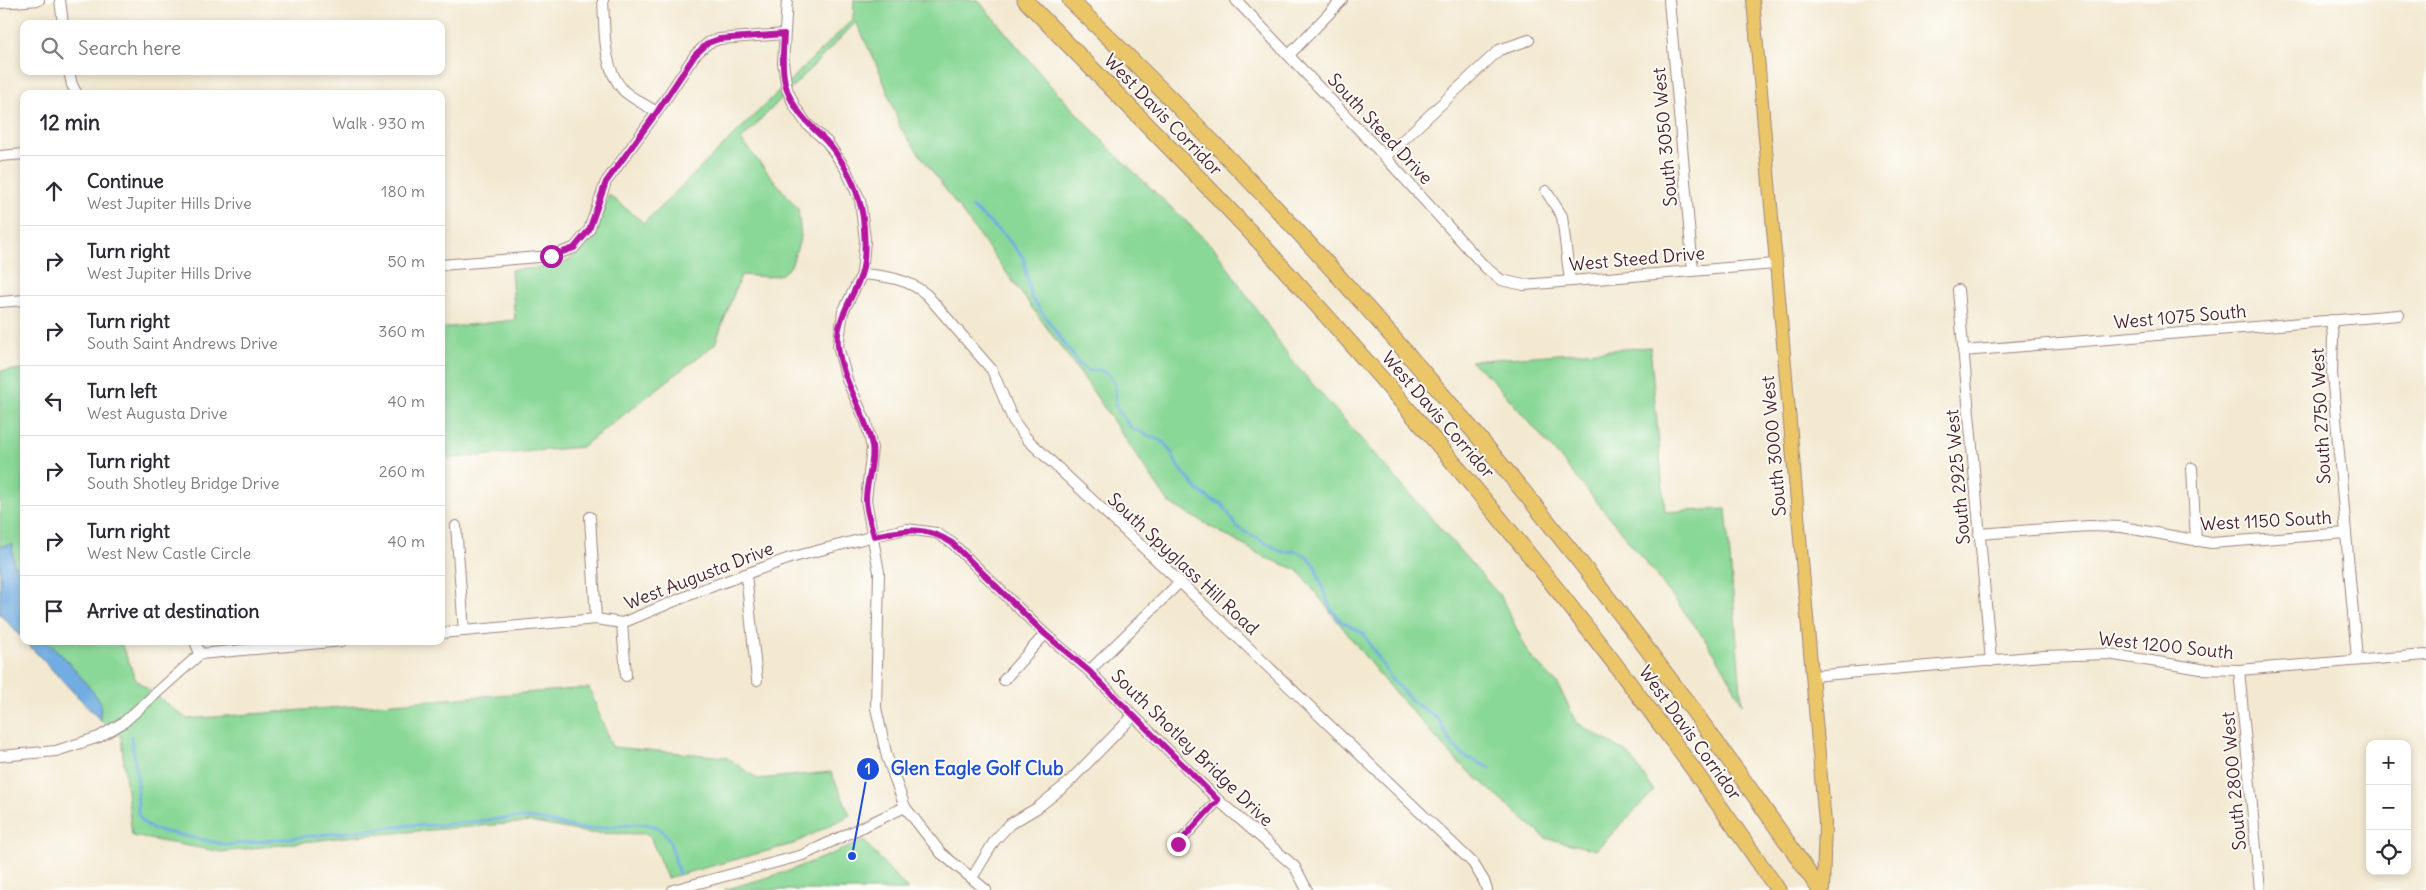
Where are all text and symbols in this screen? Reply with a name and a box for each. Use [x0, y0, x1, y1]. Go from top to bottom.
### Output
search box [20, 20, 445, 75]
icon: search [38, 34, 66, 62]
text: Search here [78, 36, 181, 60]
street label: West Davis Corridor [1099, 49, 1228, 181]
street label: South 3050 West [1647, 67, 1682, 208]
street label: South Steed Drive [1323, 68, 1438, 189]
text: 12 min [40, 109, 100, 136]
text: Walk · 930 m [332, 113, 425, 133]
text: Continue [87, 169, 164, 193]
icon: ahead [40, 177, 68, 205]
text: 180 m [381, 181, 425, 201]
text: West Jupiter Hills Drive [87, 193, 252, 213]
text: Turn right [87, 239, 170, 263]
street label: West Steed Drive [1568, 241, 1706, 276]
route start [540, 245, 563, 268]
icon: right [40, 247, 68, 275]
text: 50 m [387, 251, 425, 271]
text: West Jupiter Hills Drive [87, 263, 252, 283]
street label: West 1075 South [2113, 299, 2247, 334]
text: Turn right [87, 309, 170, 333]
icon: right [40, 317, 68, 345]
text: 360 m [378, 321, 425, 341]
text: South Saint Andrews Drive [87, 333, 278, 353]
street label: West Davis Corridor [1377, 346, 1500, 483]
street label: South 2750 West [2305, 347, 2336, 485]
street label: South 3000 West [1756, 375, 1791, 517]
text: Turn left [87, 379, 157, 403]
icon: left [40, 387, 68, 415]
text: 40 m [387, 391, 425, 411]
text: West Augusta Drive [87, 403, 227, 423]
street label: South 2925 West [1940, 408, 1975, 546]
text: Turn right [87, 449, 170, 473]
icon: right [40, 457, 68, 485]
text: 260 m [379, 461, 425, 481]
text: South Shotley Bridge Drive [87, 473, 279, 493]
street label: South Spyglass Hill Road [1103, 488, 1264, 640]
street label: West 1150 South [2200, 506, 2332, 535]
text: Turn right [87, 519, 170, 543]
icon: right [40, 527, 68, 555]
text: 40 m [387, 531, 425, 551]
street label: West Augusta Drive [621, 537, 777, 615]
text: West New Castle Circle [87, 543, 251, 563]
icon: arrive [40, 597, 68, 625]
text: Arrive at destination [87, 599, 260, 623]
street label: West 1200 South [2097, 627, 2235, 664]
street label: West Davis Corridor [1634, 661, 1747, 805]
street label: South Shotley Bridge Drive [1107, 664, 1278, 831]
street label: South 2800 West [2216, 711, 2251, 851]
map controls [2366, 740, 2411, 875]
button: + [2366, 740, 2411, 785]
callout: Glen Eagle Golf Club [856, 752, 1073, 786]
text: Glen Eagle Golf Club [891, 756, 1063, 780]
text: 1 [865, 759, 871, 778]
button: − [2366, 785, 2411, 830]
button: locate [2366, 830, 2411, 875]
route end [1167, 833, 1190, 856]

